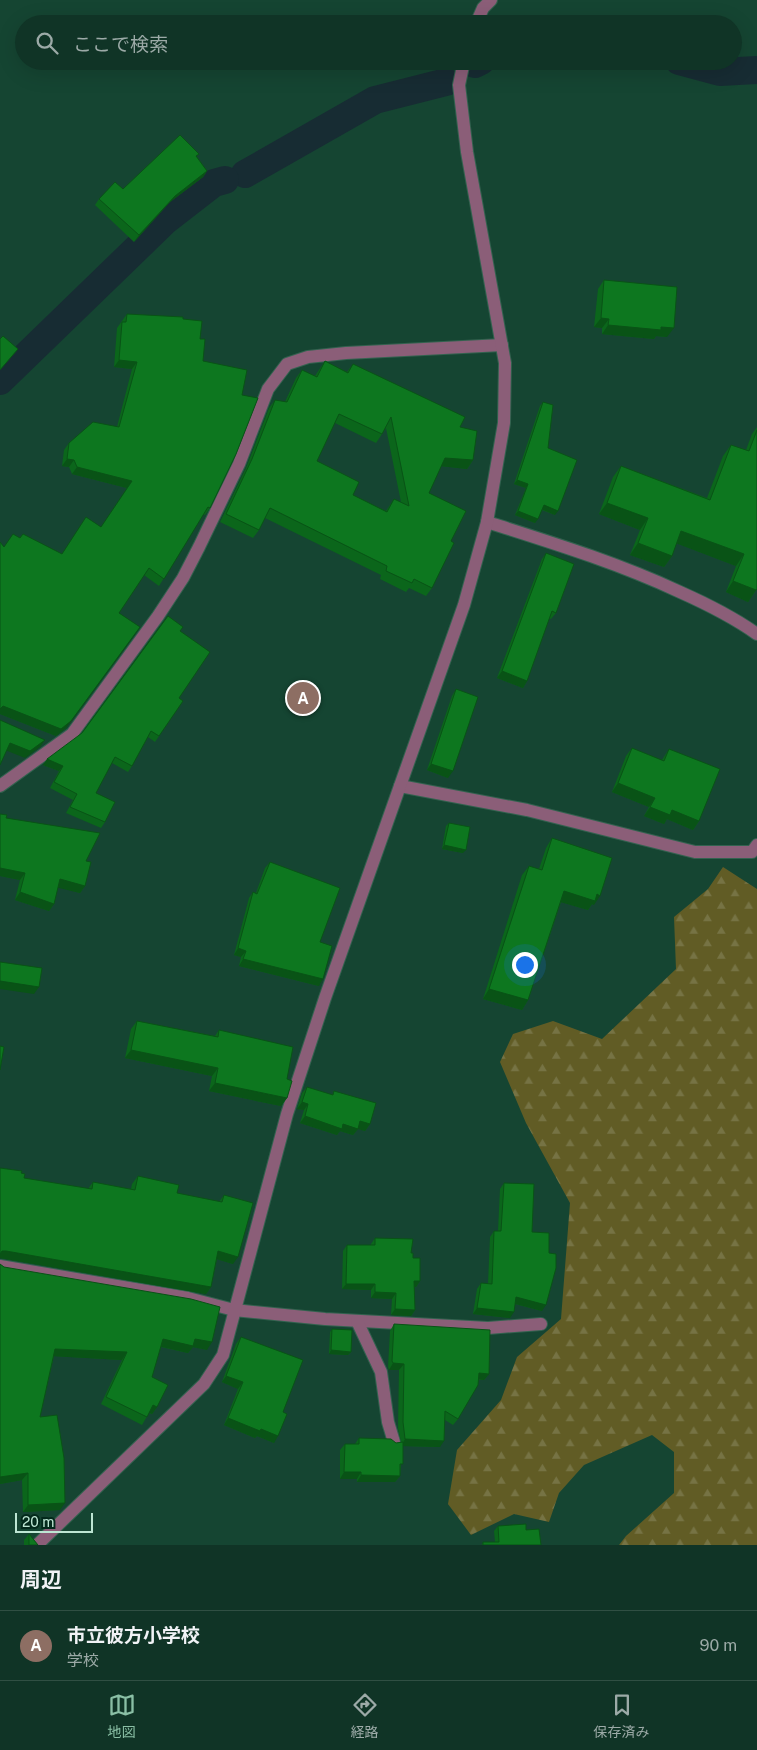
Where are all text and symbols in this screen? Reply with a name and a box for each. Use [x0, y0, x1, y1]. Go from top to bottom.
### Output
search box [15, 15, 742, 70]
icon: search [33, 29, 61, 57]
text: ここで検索 [73, 33, 168, 55]
pin: A [287, 679, 319, 717]
your location [512, 952, 538, 978]
scale bar [15, 1510, 92, 1533]
text: 20 m [22, 1514, 54, 1530]
text: 周辺 [20, 1567, 62, 1592]
text: 市立彼方小学校 [67, 1624, 200, 1646]
text: A [30, 1636, 42, 1655]
text: 90 m [700, 1636, 737, 1655]
text: 学校 [67, 1651, 99, 1670]
tab: 地図 [108, 1691, 136, 1741]
tab: 経路 [351, 1691, 379, 1741]
tab: 保存済み [594, 1691, 650, 1741]

